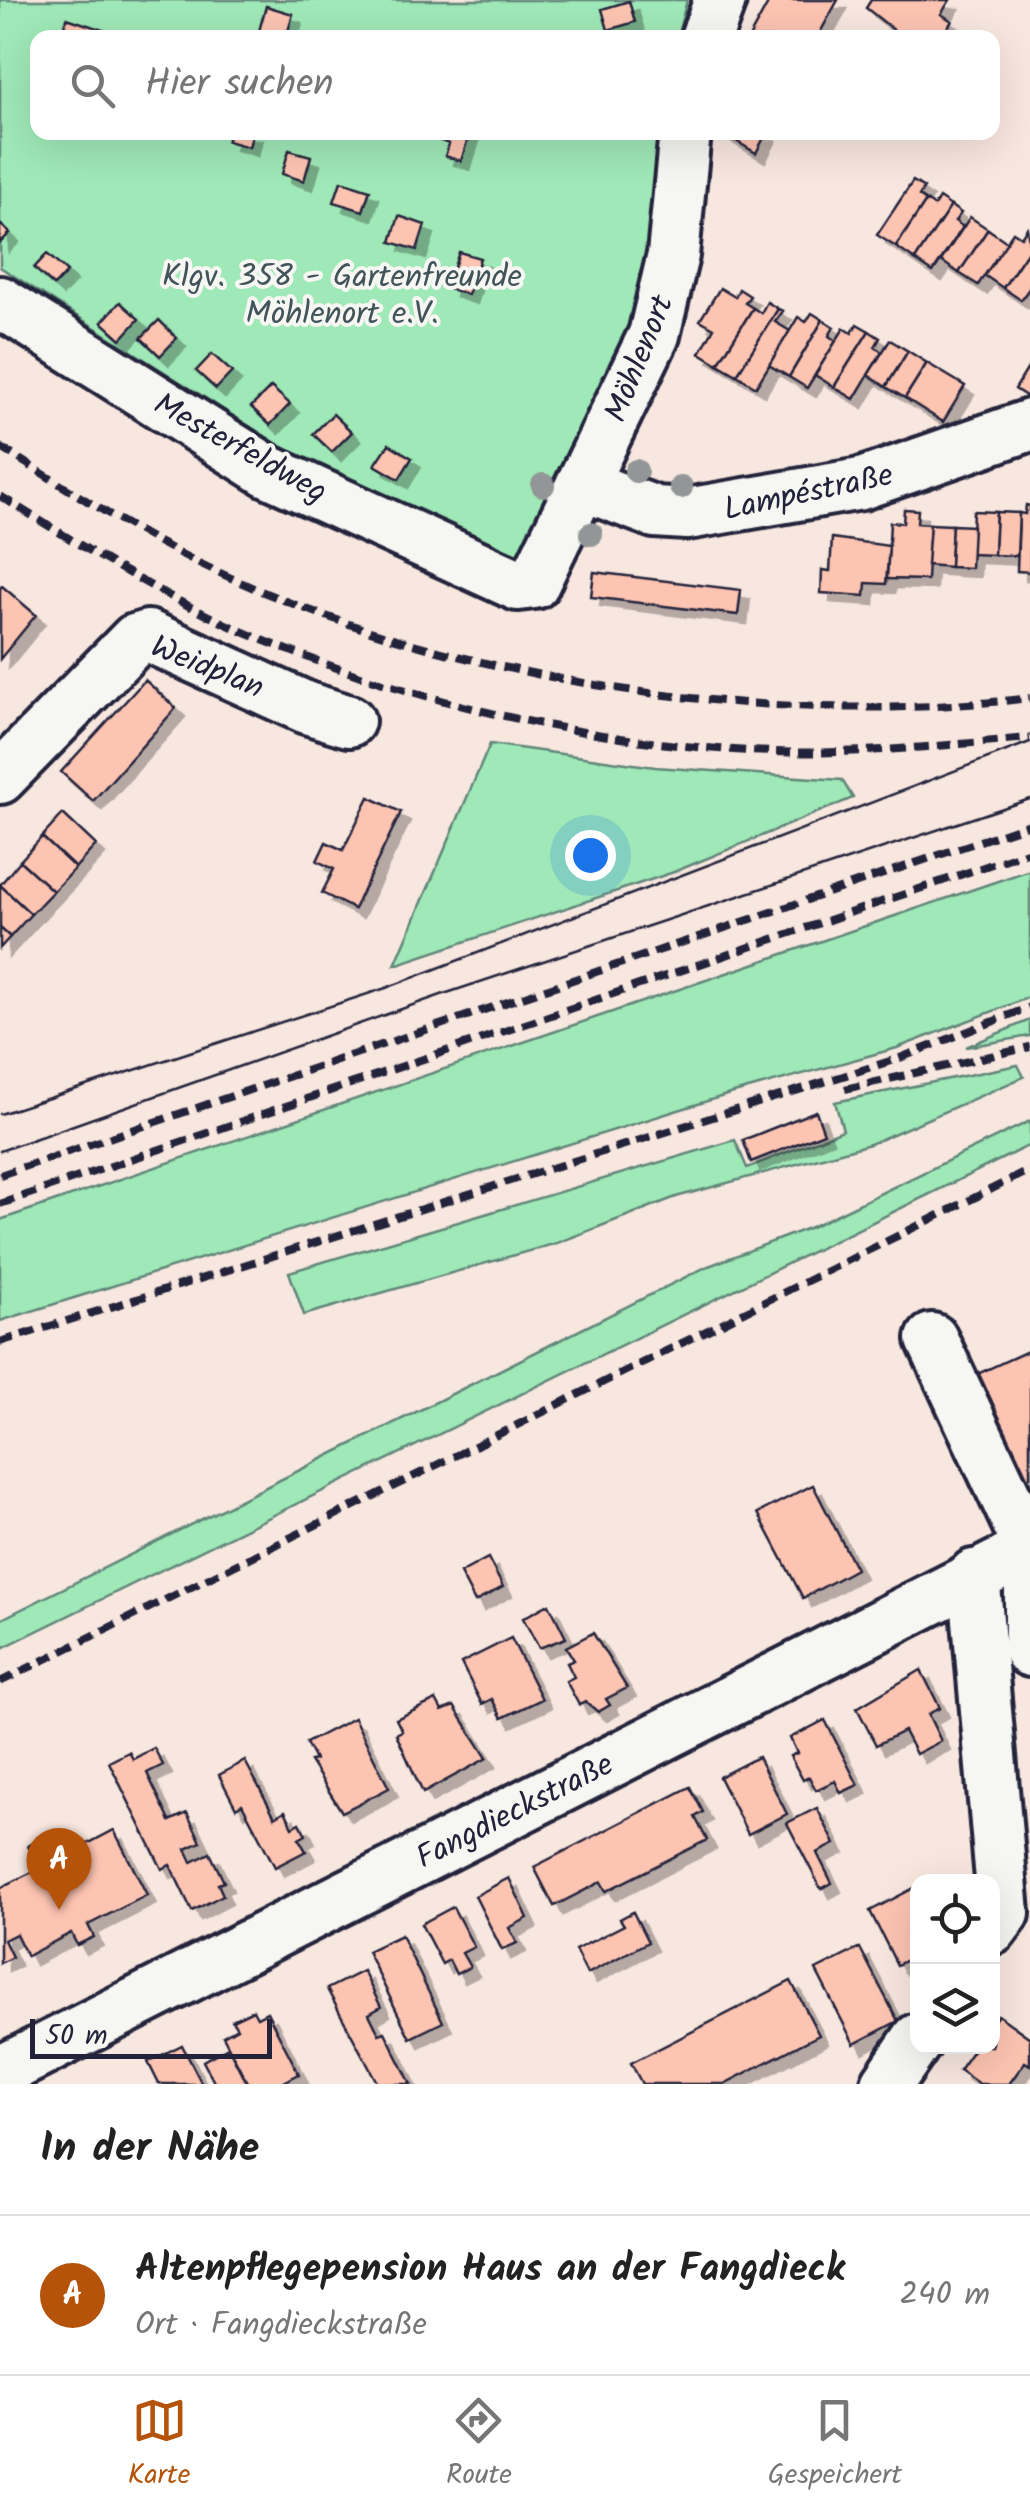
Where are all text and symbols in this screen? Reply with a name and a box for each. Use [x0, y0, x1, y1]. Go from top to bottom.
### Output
search box [30, 30, 1000, 140]
text: Hier suchen [145, 55, 334, 115]
icon: search [65, 58, 120, 113]
park label: Klgv. 358 - Gartenfreunde Möhlenort e.V. [162, 252, 522, 340]
street label: Möhlenort [592, 287, 689, 430]
street label: Mesterfeldweg [143, 380, 336, 518]
street label: Lampéstraße [719, 451, 898, 536]
street label: Weidplan [143, 623, 271, 714]
your location [565, 830, 616, 881]
street label: Fangdieckstraße [407, 1740, 623, 1884]
pin: A [27, 1828, 92, 1910]
map controls [910, 1874, 1000, 2054]
button: locate [910, 1874, 1000, 1964]
button: layers [910, 1964, 1000, 2054]
scale bar [30, 2014, 272, 2058]
text: 50 m [45, 2014, 108, 2059]
text: In der Nähe [40, 2116, 259, 2183]
text: Altenpflegepension Haus an der Fangdieck [135, 2240, 845, 2300]
text: A [62, 2270, 83, 2321]
text: 240 m [899, 2270, 990, 2321]
text: Ort · Fangdieckstraße [135, 2300, 427, 2351]
tab: Karte [128, 2393, 190, 2498]
tab: Route [446, 2393, 512, 2498]
tab: Gespeichert [768, 2393, 902, 2498]

